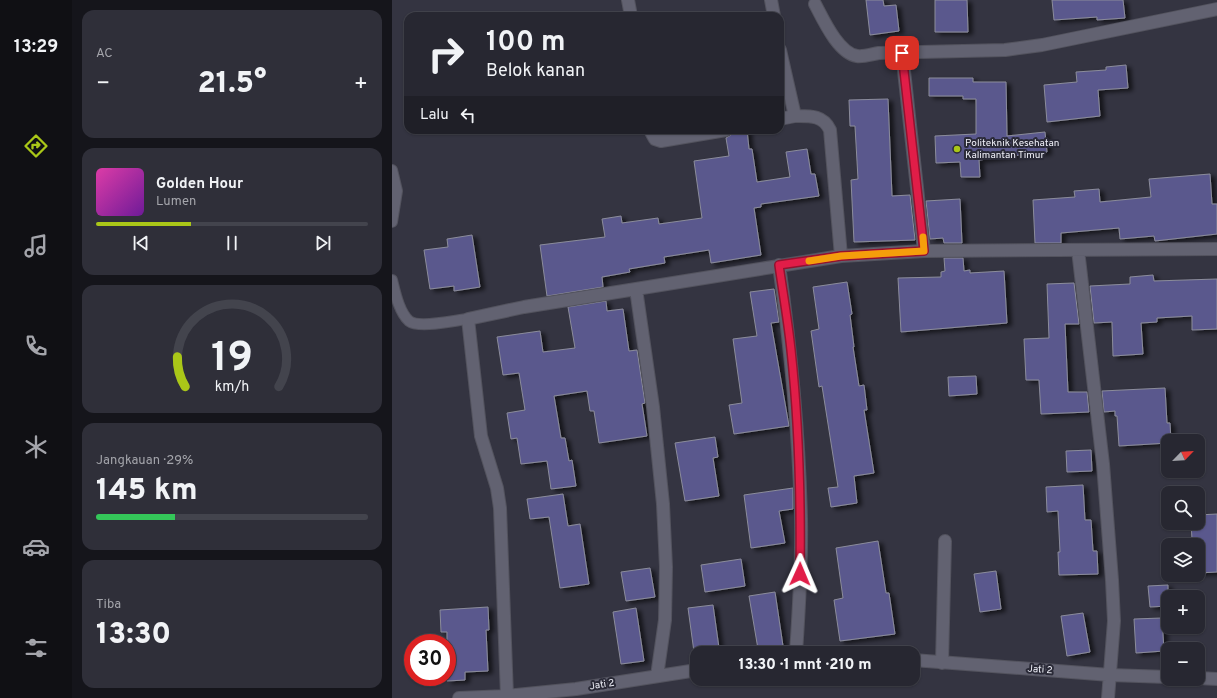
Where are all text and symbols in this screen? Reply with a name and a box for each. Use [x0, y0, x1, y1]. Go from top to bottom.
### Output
text: 100 m [486, 25, 566, 61]
icon: right [420, 28, 472, 80]
text: 13:29 [14, 36, 58, 59]
pin [885, 36, 919, 70]
icon: arrive [891, 42, 913, 64]
text: AC [96, 46, 113, 62]
text: Belok kanan [486, 60, 585, 83]
text: 21.5° [197, 66, 267, 103]
text: − [96, 71, 110, 98]
text: + [354, 71, 368, 98]
icon: left [457, 104, 479, 126]
text: Lalu [420, 106, 449, 125]
icon: directions [22, 132, 50, 160]
place label: Politeknik Kesehatan Kalimantan Timur [965, 137, 1059, 162]
marker: Politeknik Kesehatan Kalimantan Timur [952, 144, 962, 154]
text: Golden Hour [156, 175, 243, 194]
text: Lumen [156, 194, 196, 210]
icon: music [22, 232, 50, 260]
icon: previous [130, 232, 152, 254]
icon: pause [221, 232, 243, 254]
icon: next [312, 232, 334, 254]
icon: phone [22, 332, 50, 360]
text: 19 [211, 333, 253, 386]
text: km/h [215, 378, 249, 396]
icon: climate [22, 433, 50, 461]
north arrow [1161, 434, 1205, 478]
map controls [1161, 434, 1205, 686]
text: Jangkauan · 29% [96, 453, 193, 469]
text: 145 km [96, 473, 198, 510]
button: search [1161, 486, 1205, 530]
icon: car [22, 533, 50, 561]
button: layers [1161, 538, 1205, 582]
position arrow [779, 553, 821, 595]
button: + [1161, 590, 1205, 634]
text: Tiba [96, 597, 121, 613]
text: 13:30 [96, 617, 171, 654]
icon: filters [22, 634, 50, 662]
speed limit sign: 30 [404, 634, 456, 686]
button: − [1161, 642, 1205, 686]
text: 13:30 · 1 mnt · 210 m [738, 656, 872, 675]
street label: Jati 2 [1027, 663, 1053, 677]
street label: Jati 2 [589, 677, 615, 693]

